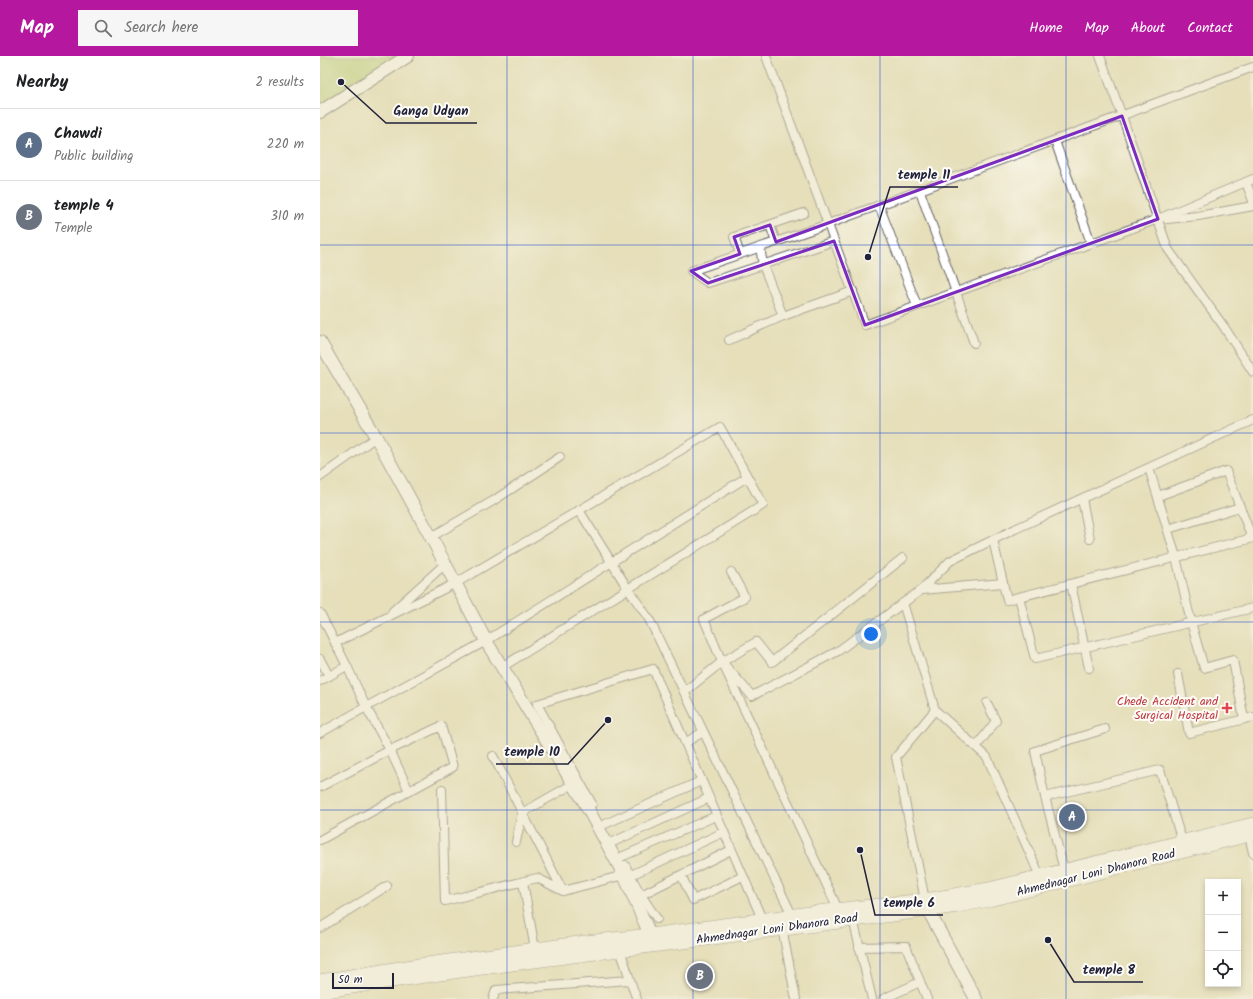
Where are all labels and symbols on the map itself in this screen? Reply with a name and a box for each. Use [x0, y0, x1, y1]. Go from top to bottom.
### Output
callout: Ganga Udyan [386, 98, 477, 123]
text: Ganga Udyan [394, 101, 468, 122]
callout: temple 11 [890, 162, 958, 187]
text: temple 11 [898, 165, 950, 186]
your location [861, 624, 881, 644]
place label: Chede Accident and Surgical Hospital [1117, 692, 1219, 725]
marker: Chede Accident and Surgical Hospital [1221, 702, 1233, 714]
callout: temple 10 [496, 739, 568, 764]
text: temple 10 [504, 742, 560, 763]
pin: A [1059, 802, 1085, 832]
street label: Ahmednagar Loni Dhanora Road [1015, 844, 1178, 902]
callout: temple 6 [875, 890, 943, 915]
text: temple 6 [883, 893, 935, 914]
street label: Ahmednagar Loni Dhanora Road [695, 908, 860, 950]
callout: temple 8 [1074, 957, 1143, 982]
text: temple 8 [1083, 960, 1135, 981]
pin: B [687, 961, 713, 991]
scale bar [332, 971, 394, 990]

